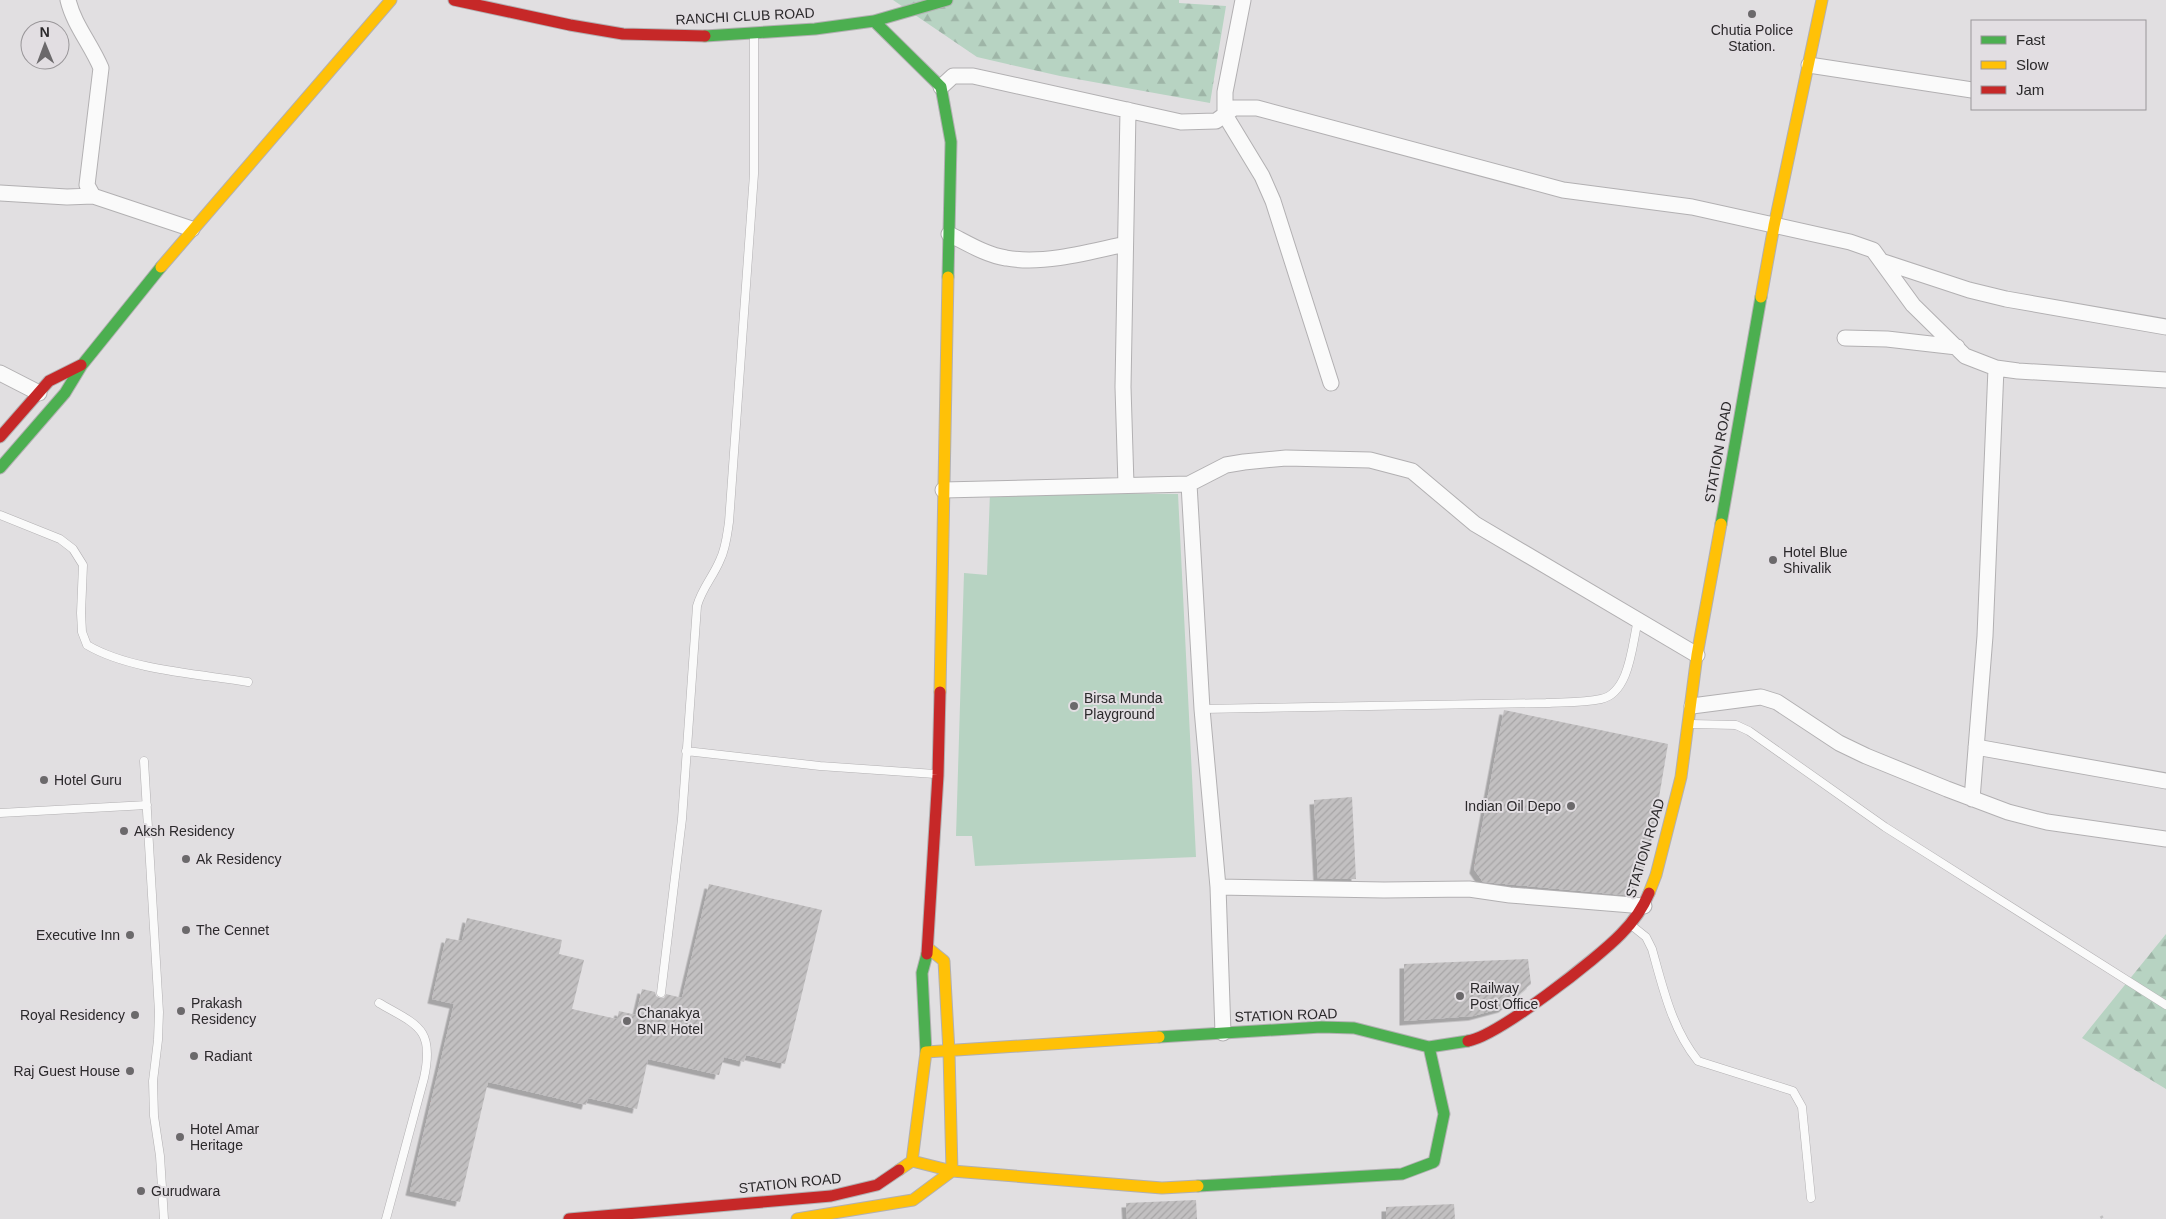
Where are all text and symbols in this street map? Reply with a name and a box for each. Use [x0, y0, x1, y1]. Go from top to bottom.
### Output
street label: RANCHI CLUB ROAD [675, 4, 815, 28]
marker: Chutia Police Station. [1746, 8, 1758, 20]
north arrow [20, 20, 70, 70]
legend [1971, 20, 2146, 110]
place label: Chutia Police Station. [1711, 22, 1793, 54]
text: N [40, 24, 50, 40]
text: Fast [2016, 31, 2046, 48]
text: Slow [2016, 56, 2049, 73]
text: Jam [2016, 81, 2044, 98]
street label: STATION ROAD [1701, 400, 1735, 504]
place label: Hotel Blue Shivalik [1783, 544, 1848, 576]
marker: Hotel Blue Shivalik [1767, 554, 1779, 566]
place label: Birsa Munda Playground [1084, 690, 1163, 722]
marker: Birsa Munda Playground [1068, 700, 1080, 712]
place label: Hotel Guru [54, 772, 122, 788]
marker: Hotel Guru [38, 774, 50, 786]
street label: STATION ROAD [1622, 796, 1668, 900]
place label: Indian Oil Depo [1464, 798, 1561, 814]
marker: Indian Oil Depo [1565, 800, 1577, 812]
place label: Aksh Residency [134, 823, 234, 839]
marker: Aksh Residency [118, 825, 130, 837]
place label: Ak Residency [196, 851, 282, 867]
marker: Ak Residency [180, 853, 192, 865]
place label: The Cennet [196, 922, 269, 938]
marker: The Cennet [180, 924, 192, 936]
place label: Executive Inn [36, 927, 120, 943]
marker: Executive Inn [124, 929, 136, 941]
place label: Railway Post Office [1470, 980, 1538, 1012]
marker: Railway Post Office [1454, 990, 1466, 1002]
place label: Prakash Residency [191, 995, 256, 1027]
marker: Prakash Residency [175, 1005, 187, 1017]
place label: Chanakya BNR Hotel [637, 1005, 703, 1037]
street label: STATION ROAD [1234, 1005, 1338, 1025]
place label: Royal Residency [20, 1007, 125, 1023]
marker: Royal Residency [129, 1009, 141, 1021]
marker: Chanakya BNR Hotel [621, 1015, 633, 1027]
place label: Radiant [204, 1048, 252, 1064]
marker: Radiant [188, 1050, 200, 1062]
place label: Raj Guest House [13, 1063, 120, 1079]
marker: Raj Guest House [124, 1065, 136, 1077]
place label: Hotel Amar Heritage [190, 1121, 260, 1153]
marker: Hotel Amar Heritage [174, 1131, 186, 1143]
street label: STATION ROAD [738, 1170, 842, 1196]
place label: Gurudwara [151, 1183, 220, 1199]
marker: Gurudwara [135, 1185, 147, 1197]

